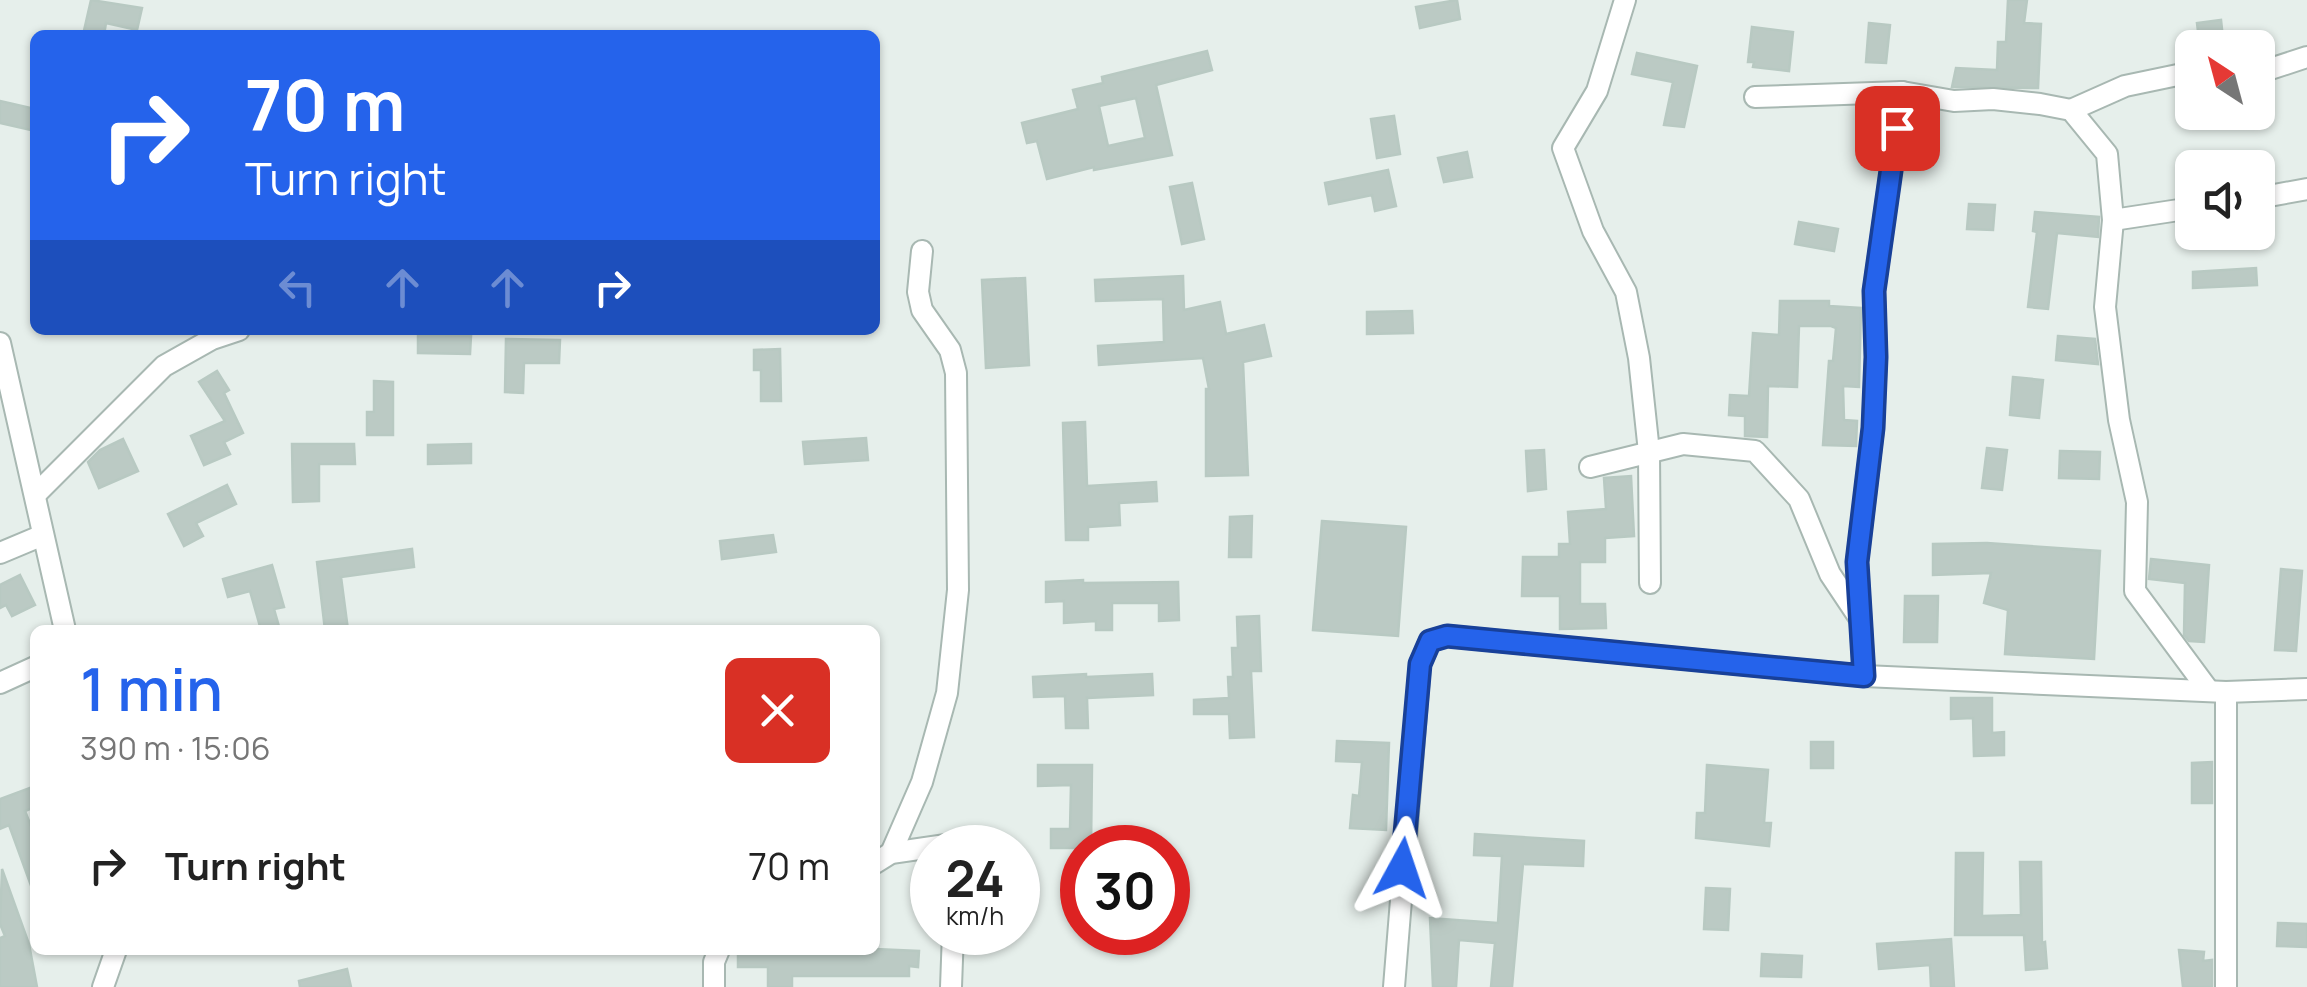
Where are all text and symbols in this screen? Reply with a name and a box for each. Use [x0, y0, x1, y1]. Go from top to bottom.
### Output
north arrow [2175, 30, 2275, 130]
map controls [2175, 30, 2275, 250]
text: 70 m [245, 56, 405, 152]
icon: right [80, 70, 210, 200]
pin [1855, 86, 1940, 171]
icon: arrive [1870, 101, 1925, 156]
text: Turn right [245, 147, 446, 209]
button: sound [2175, 150, 2275, 250]
icon: left [270, 260, 325, 315]
icon: ahead [375, 260, 430, 315]
icon: ahead [480, 260, 535, 315]
icon: right [585, 260, 640, 315]
text: 1 min [80, 647, 223, 729]
button: close [725, 658, 830, 763]
text: 390 m · 15:06 [80, 726, 271, 770]
position arrow [1350, 816, 1454, 920]
speed limit sign: 30 [1060, 825, 1190, 955]
icon: right [80, 838, 135, 893]
text: Turn right [165, 839, 346, 891]
text: 70 m [748, 839, 830, 891]
text: 24 [945, 844, 1005, 912]
text: km/h [946, 898, 1004, 933]

